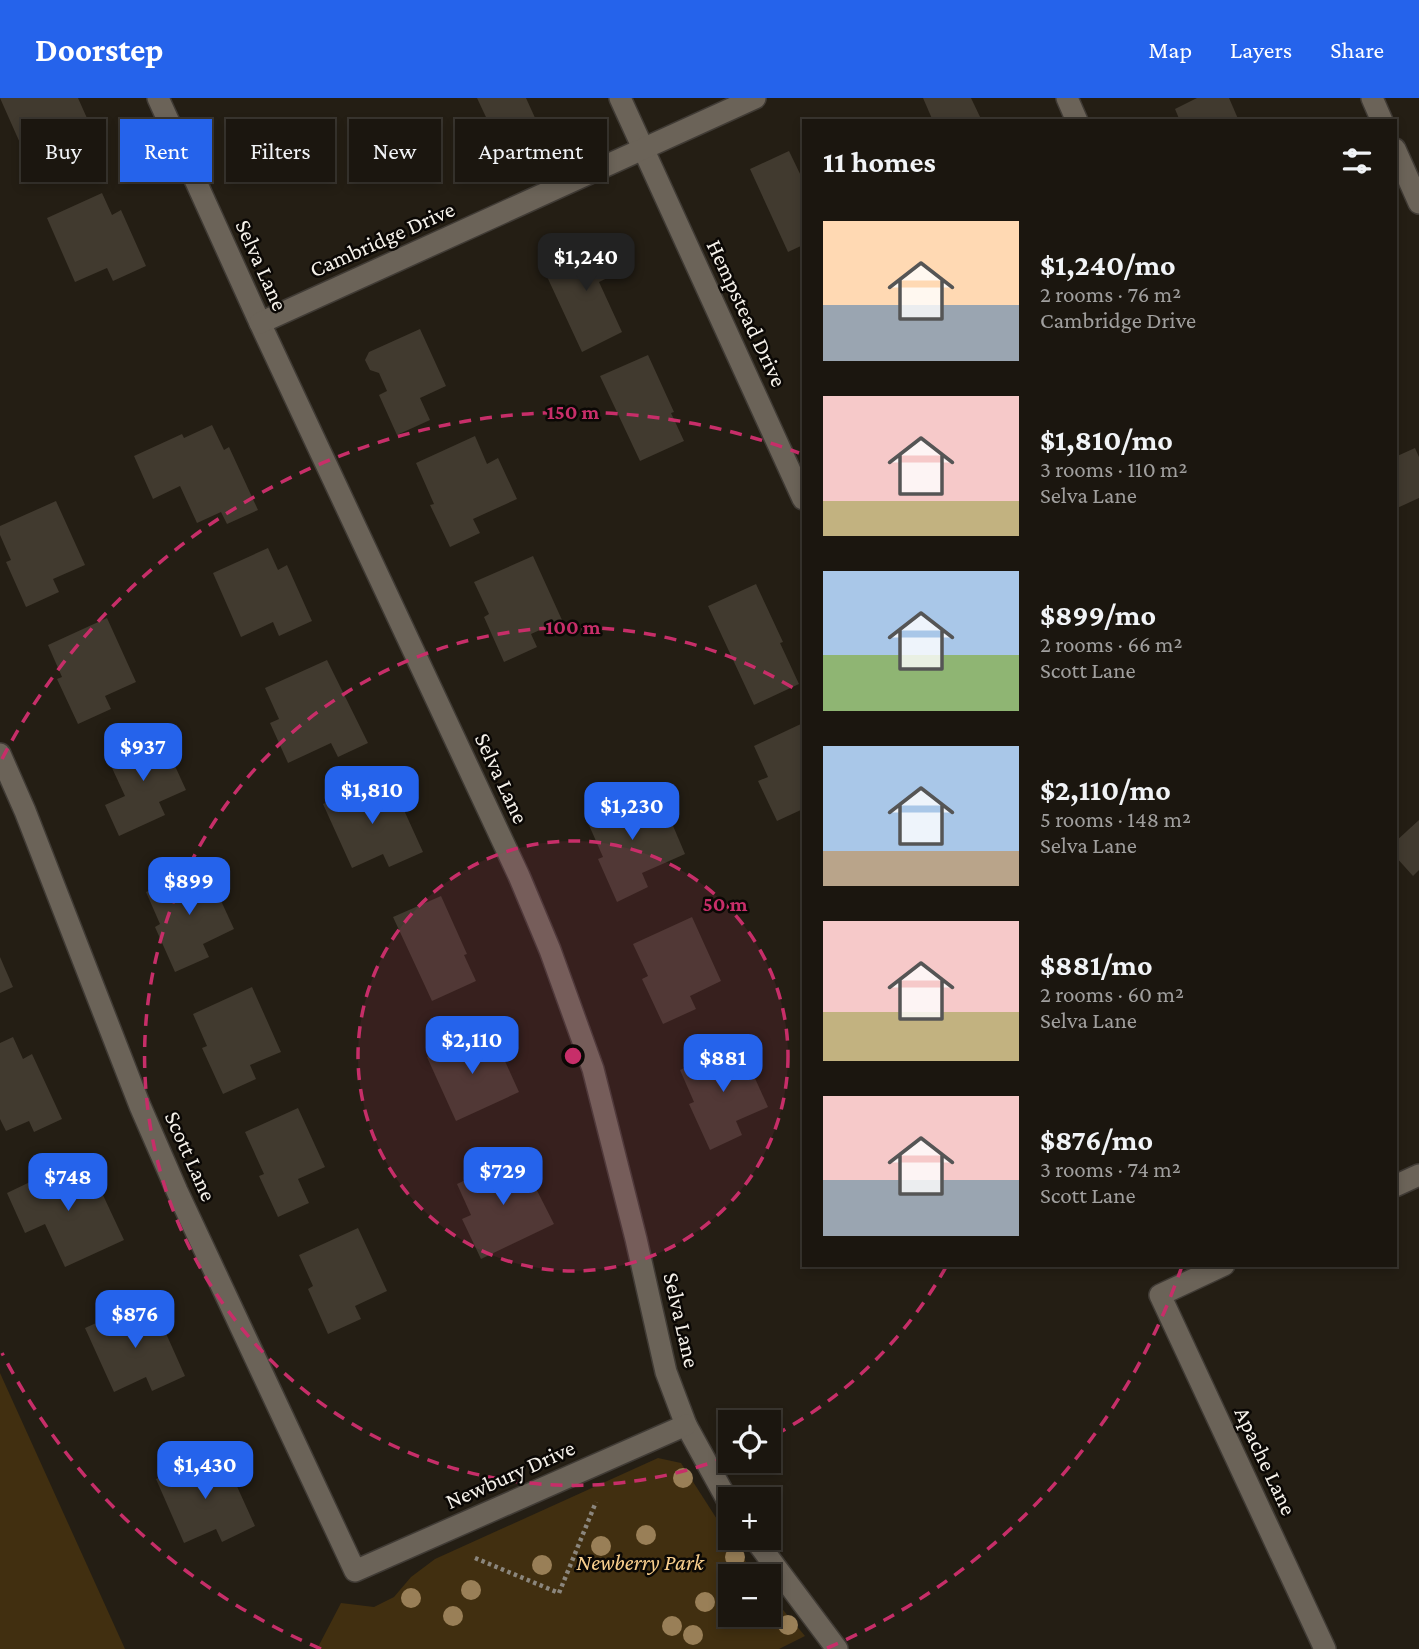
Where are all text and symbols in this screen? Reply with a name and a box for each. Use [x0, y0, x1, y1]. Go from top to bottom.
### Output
text: Doorstep [35, 31, 163, 68]
text: Map [1148, 36, 1192, 63]
text: Layers [1230, 36, 1292, 63]
text: Share [1330, 36, 1384, 63]
chip: Buy [21, 119, 106, 182]
chip: Rent [120, 119, 212, 182]
chip: Filters [226, 119, 335, 182]
chip: New [349, 119, 441, 182]
chip: Apartment [455, 119, 607, 182]
icon: filters [1338, 142, 1376, 180]
text: 11 homes [823, 145, 936, 178]
street label: Cambridge Drive [305, 195, 459, 283]
street label: Selva Lane [230, 215, 294, 315]
pin: $1,240 [529, 234, 643, 293]
street label: Hempstead Drive [702, 235, 792, 391]
text: $1,240 [554, 243, 618, 269]
text: $1,240/mo [1040, 248, 1176, 281]
icon: home [879, 249, 963, 333]
text: 2 rooms · 76 m² [1040, 281, 1181, 307]
text: Cambridge Drive [1040, 307, 1196, 333]
text: 150 m [547, 400, 600, 424]
text: $1,810/mo [1040, 423, 1173, 456]
icon: home [879, 424, 963, 508]
text: 3 rooms · 110 m² [1040, 456, 1187, 482]
text: Selva Lane [1040, 482, 1137, 508]
text: $899/mo [1040, 598, 1156, 631]
icon: home [879, 599, 963, 683]
text: 100 m [545, 615, 601, 639]
text: 2 rooms · 66 m² [1040, 631, 1183, 657]
text: Scott Lane [1040, 657, 1136, 683]
pin: $937 [102, 724, 184, 783]
street label: Selva Lane [470, 729, 534, 827]
text: $937 [120, 733, 166, 759]
pin: $1,810 [315, 766, 429, 826]
text: $2,110/mo [1040, 773, 1171, 806]
icon: home [879, 774, 963, 858]
text: $1,810 [341, 776, 403, 802]
pin: $1,230 [575, 782, 689, 842]
text: $1,230 [600, 792, 664, 818]
text: 5 rooms · 148 m² [1040, 806, 1191, 832]
text: Selva Lane [1040, 832, 1137, 858]
pin: $899 [148, 858, 230, 917]
text: $899 [164, 867, 214, 893]
text: 50 m [703, 892, 748, 916]
text: $881/mo [1040, 948, 1153, 981]
icon: home [879, 949, 963, 1033]
text: 2 rooms · 60 m² [1040, 981, 1184, 1007]
text: Selva Lane [1040, 1007, 1137, 1033]
pin: $2,110 [415, 1016, 529, 1076]
text: $2,110 [442, 1026, 502, 1052]
pin: $881 [682, 1034, 764, 1094]
centre of rings [561, 1044, 585, 1068]
text: $881 [700, 1044, 746, 1070]
street label: Scott Lane [160, 1107, 222, 1205]
text: $876/mo [1040, 1123, 1153, 1156]
icon: home [879, 1124, 963, 1208]
pin: $729 [462, 1148, 544, 1207]
pin: $748 [27, 1154, 109, 1213]
text: 3 rooms · 74 m² [1040, 1156, 1181, 1182]
text: $729 [480, 1157, 526, 1183]
text: $748 [44, 1163, 92, 1189]
text: Scott Lane [1040, 1182, 1136, 1208]
street label: Selva Lane [658, 1270, 706, 1370]
pin: $876 [94, 1290, 176, 1350]
text: $876 [111, 1300, 159, 1326]
street label: Apache Lane [1230, 1403, 1302, 1519]
map controls [718, 1410, 781, 1627]
button: locate [718, 1410, 781, 1473]
street label: Newbury Drive [441, 1434, 579, 1514]
pin: $1,430 [148, 1442, 262, 1501]
text: $1,430 [173, 1451, 237, 1477]
button: + [718, 1487, 781, 1550]
park label: Newberry Park [576, 1549, 705, 1575]
button: − [718, 1564, 781, 1627]

